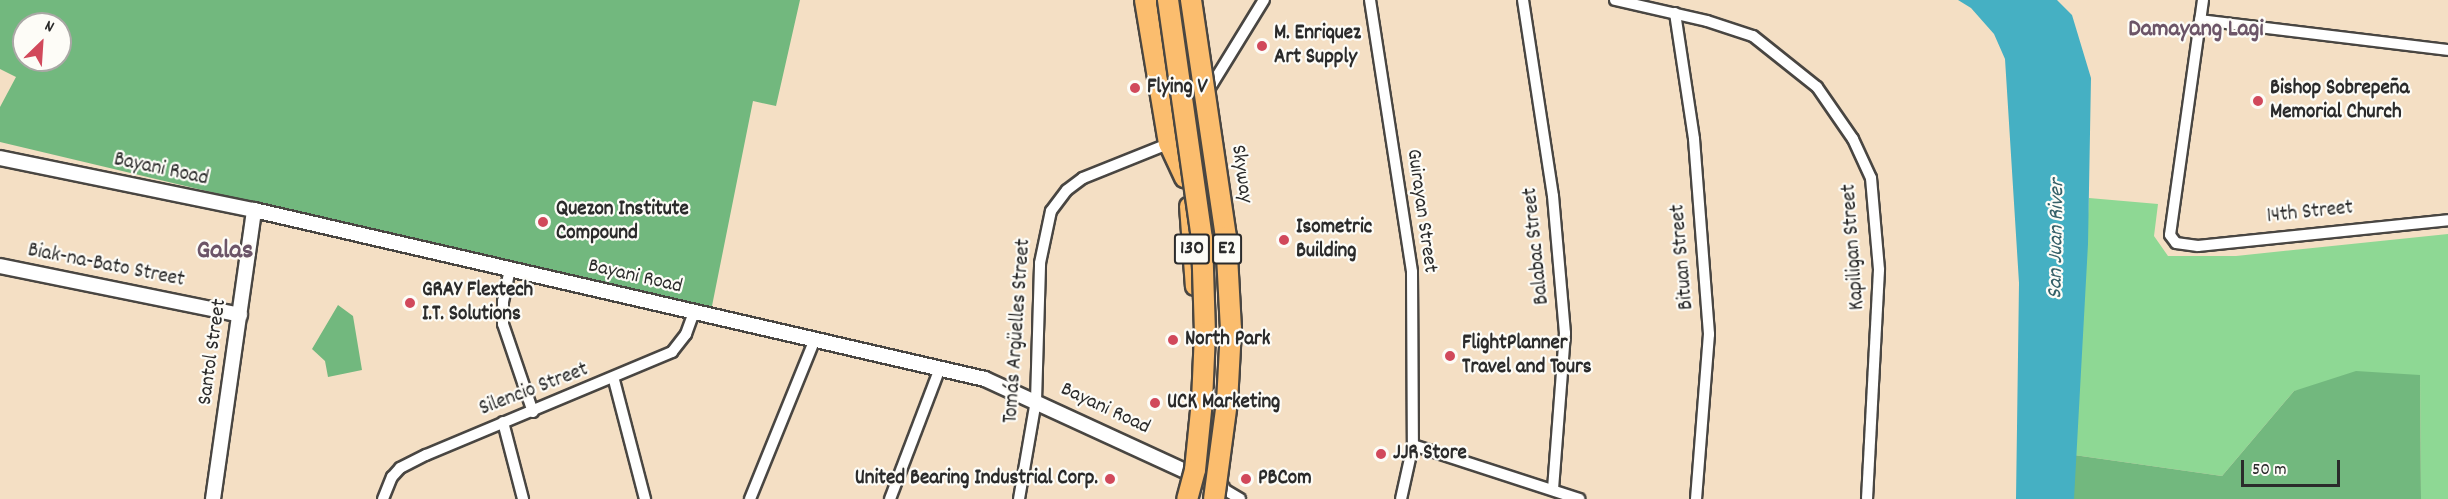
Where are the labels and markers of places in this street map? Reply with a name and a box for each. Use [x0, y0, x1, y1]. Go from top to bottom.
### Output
place label: M. Enriquez Art Supply [1274, 21, 1361, 71]
marker: M. Enriquez Art Supply [1255, 39, 1269, 53]
place label: Flying V [1147, 75, 1208, 101]
place label: Bishop Sobrepeña Memorial Church [2270, 76, 2409, 126]
marker: Flying V [1128, 81, 1142, 95]
marker: Bishop Sobrepeña Memorial Church [2251, 94, 2265, 108]
place label: Quezon Institute Compound [556, 197, 689, 247]
marker: Quezon Institute Compound [534, 213, 552, 231]
place label: Isometric Building [1296, 215, 1372, 265]
marker: Isometric Building [1277, 233, 1291, 247]
place label: GRAY Flextech I.T. Solutions [422, 278, 533, 328]
marker: GRAY Flextech I.T. Solutions [403, 296, 417, 310]
place label: North Park [1185, 327, 1270, 353]
place label: FlightPlanner Travel and Tours [1462, 331, 1592, 381]
marker: North Park [1166, 333, 1180, 347]
marker: FlightPlanner Travel and Tours [1443, 349, 1457, 363]
place label: UCK Marketing [1167, 390, 1280, 416]
marker: UCK Marketing [1148, 396, 1162, 410]
place label: JJR Store [1393, 441, 1467, 467]
marker: JJR Store [1374, 447, 1388, 461]
place label: United Bearing Industrial Corp. [855, 466, 1098, 492]
place label: PBCom [1258, 466, 1312, 492]
marker: United Bearing Industrial Corp. [1103, 472, 1117, 486]
marker: PBCom [1239, 472, 1253, 486]

